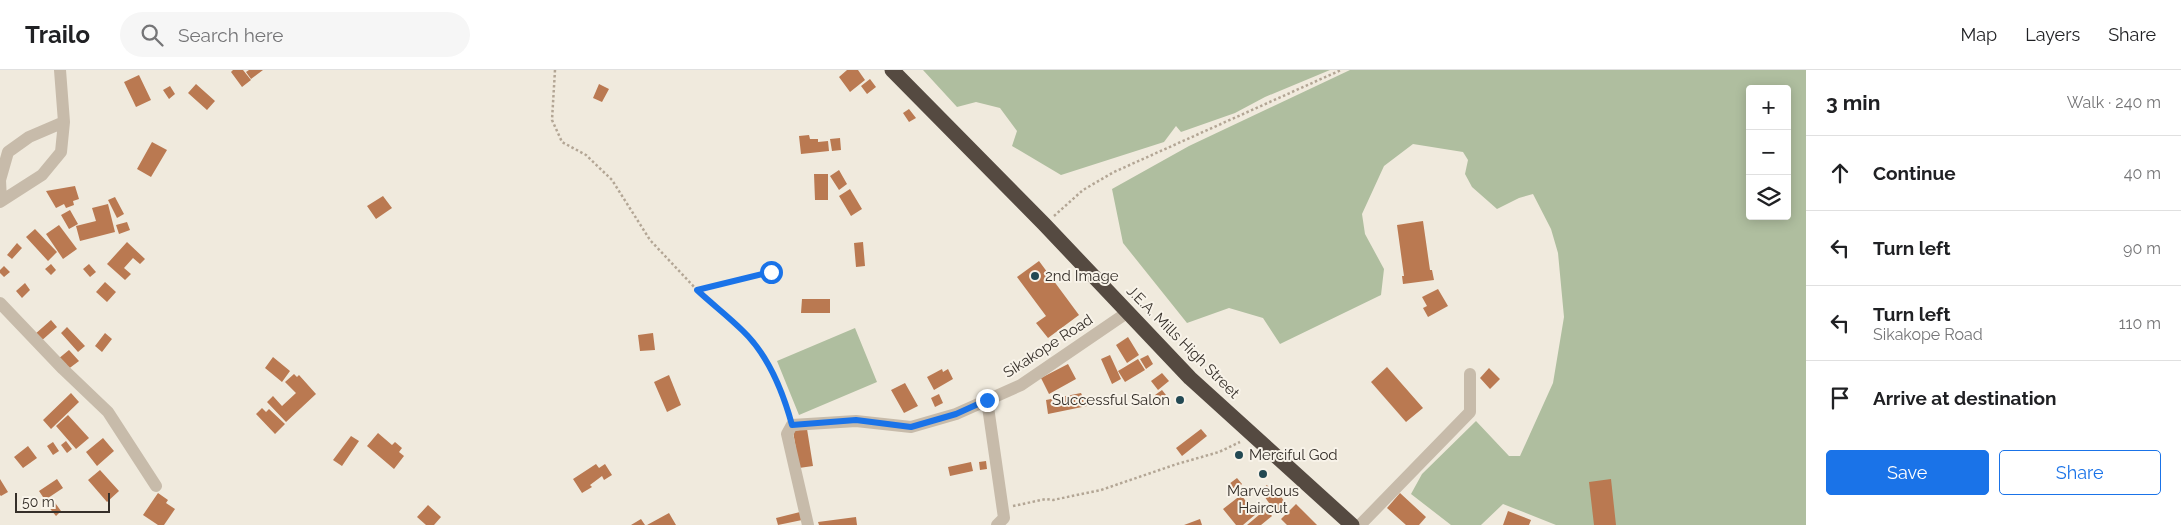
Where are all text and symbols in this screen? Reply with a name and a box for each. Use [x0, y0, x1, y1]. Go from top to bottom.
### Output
search box [120, 12, 470, 57]
text: Trailo [25, 20, 90, 49]
icon: search [138, 21, 166, 49]
text: Search here [178, 24, 283, 46]
text: Map [1961, 24, 1997, 45]
text: Layers [2025, 24, 2080, 45]
text: Share [2108, 24, 2156, 45]
map controls [1746, 85, 1791, 220]
button: + [1746, 85, 1791, 130]
text: 3 min [1826, 90, 1880, 115]
text: Walk · 240 m [2067, 93, 2161, 112]
button: − [1746, 130, 1791, 175]
icon: ahead [1826, 159, 1854, 187]
text: Continue [1873, 162, 1956, 184]
text: 40 m [2124, 164, 2161, 183]
button: layers [1746, 175, 1791, 220]
icon: left [1826, 234, 1854, 262]
text: Turn left [1873, 237, 1950, 259]
text: 90 m [2123, 239, 2161, 258]
route start [760, 261, 783, 284]
place label: 2nd Image [1045, 267, 1119, 285]
marker: 2nd Image [1029, 270, 1041, 282]
street label: J.E.A. Mills High Street [1123, 282, 1243, 402]
text: Turn left [1873, 303, 1950, 325]
icon: left [1826, 309, 1854, 337]
street label: Sikakope Road [1000, 310, 1096, 382]
text: 110 m [2119, 314, 2161, 333]
text: Sikakope Road [1873, 325, 1983, 344]
icon: arrive [1826, 384, 1854, 412]
text: Arrive at destination [1873, 387, 2057, 409]
route end [976, 389, 999, 412]
place label: Successful Salon [1052, 391, 1170, 409]
marker: Successful Salon [1174, 394, 1186, 406]
place label: Merciful God [1249, 446, 1338, 464]
marker: Merciful God [1233, 449, 1245, 461]
button: Save [1826, 450, 1989, 495]
button: Share [1999, 450, 2161, 495]
marker: Marvelous Haircut [1257, 468, 1269, 480]
place label: Marvelous Haircut [1227, 482, 1299, 517]
scale bar [15, 490, 110, 513]
text: 50 m [22, 494, 55, 510]

